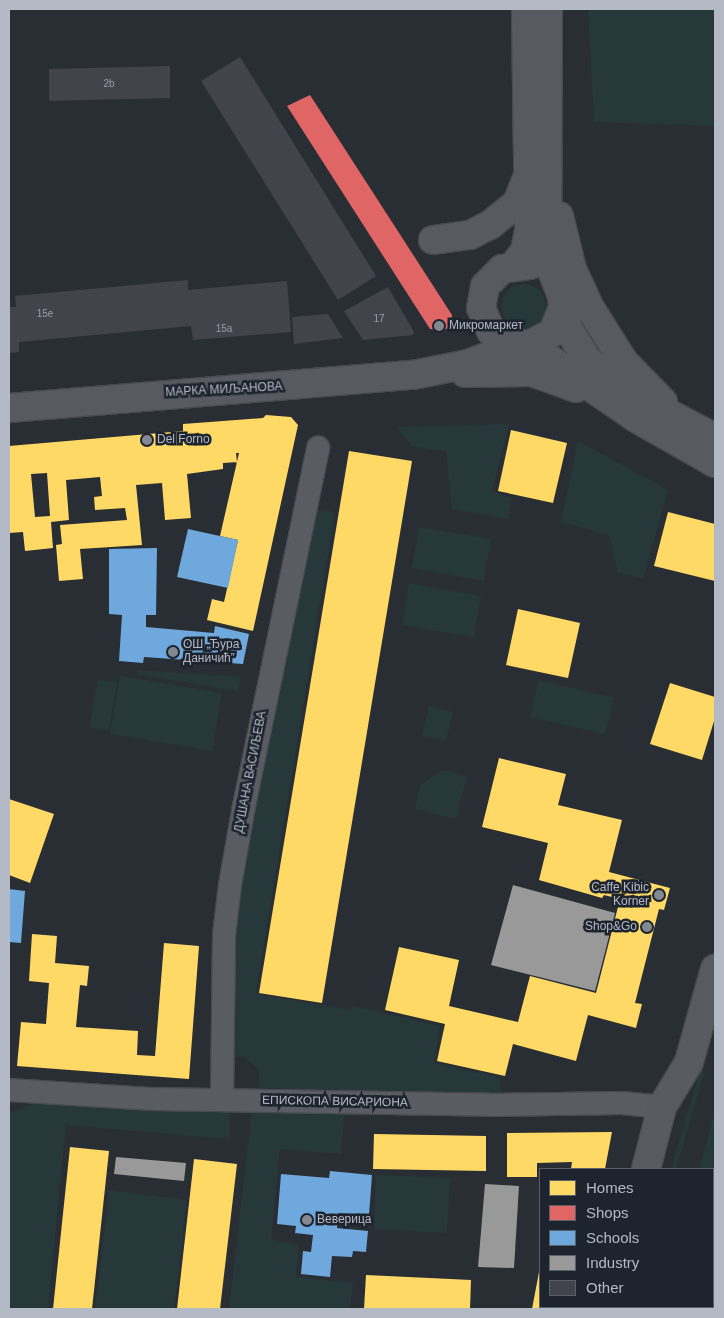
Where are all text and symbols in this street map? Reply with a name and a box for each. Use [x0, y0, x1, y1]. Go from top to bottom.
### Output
house number: 2b [103, 78, 115, 90]
house number: 15e [37, 308, 53, 320]
house number: 17 [373, 313, 385, 325]
place label: Микромаркет [449, 319, 523, 333]
marker: Микромаркет [433, 320, 445, 332]
house number: 15a [216, 323, 232, 335]
street label: МАРКА МИЉАНОВА [165, 380, 283, 400]
place label: Del Forno [157, 433, 210, 447]
marker: Del Forno [141, 434, 153, 446]
place label: ОШ „Ђура Даничић” [183, 638, 239, 666]
marker: ОШ „Ђура Даничић” [167, 646, 179, 658]
street label: ДУШАНА ВАСИЉЕВА [232, 710, 270, 834]
place label: Caffe Kibic Korner [591, 881, 649, 909]
marker: Caffe Kibic Korner [653, 889, 665, 901]
place label: Shop&Go [585, 920, 637, 934]
marker: Shop&Go [641, 921, 653, 933]
street label: ЕПИСКОПА ВИСАРИОНА [262, 1094, 408, 1110]
legend [539, 1168, 714, 1308]
text: Homes [586, 1179, 634, 1196]
text: Shops [586, 1204, 629, 1221]
place label: Веверица [317, 1213, 372, 1227]
marker: Веверица [301, 1214, 313, 1226]
text: Schools [586, 1229, 639, 1246]
text: Industry [586, 1254, 639, 1271]
text: Other [586, 1279, 624, 1296]

